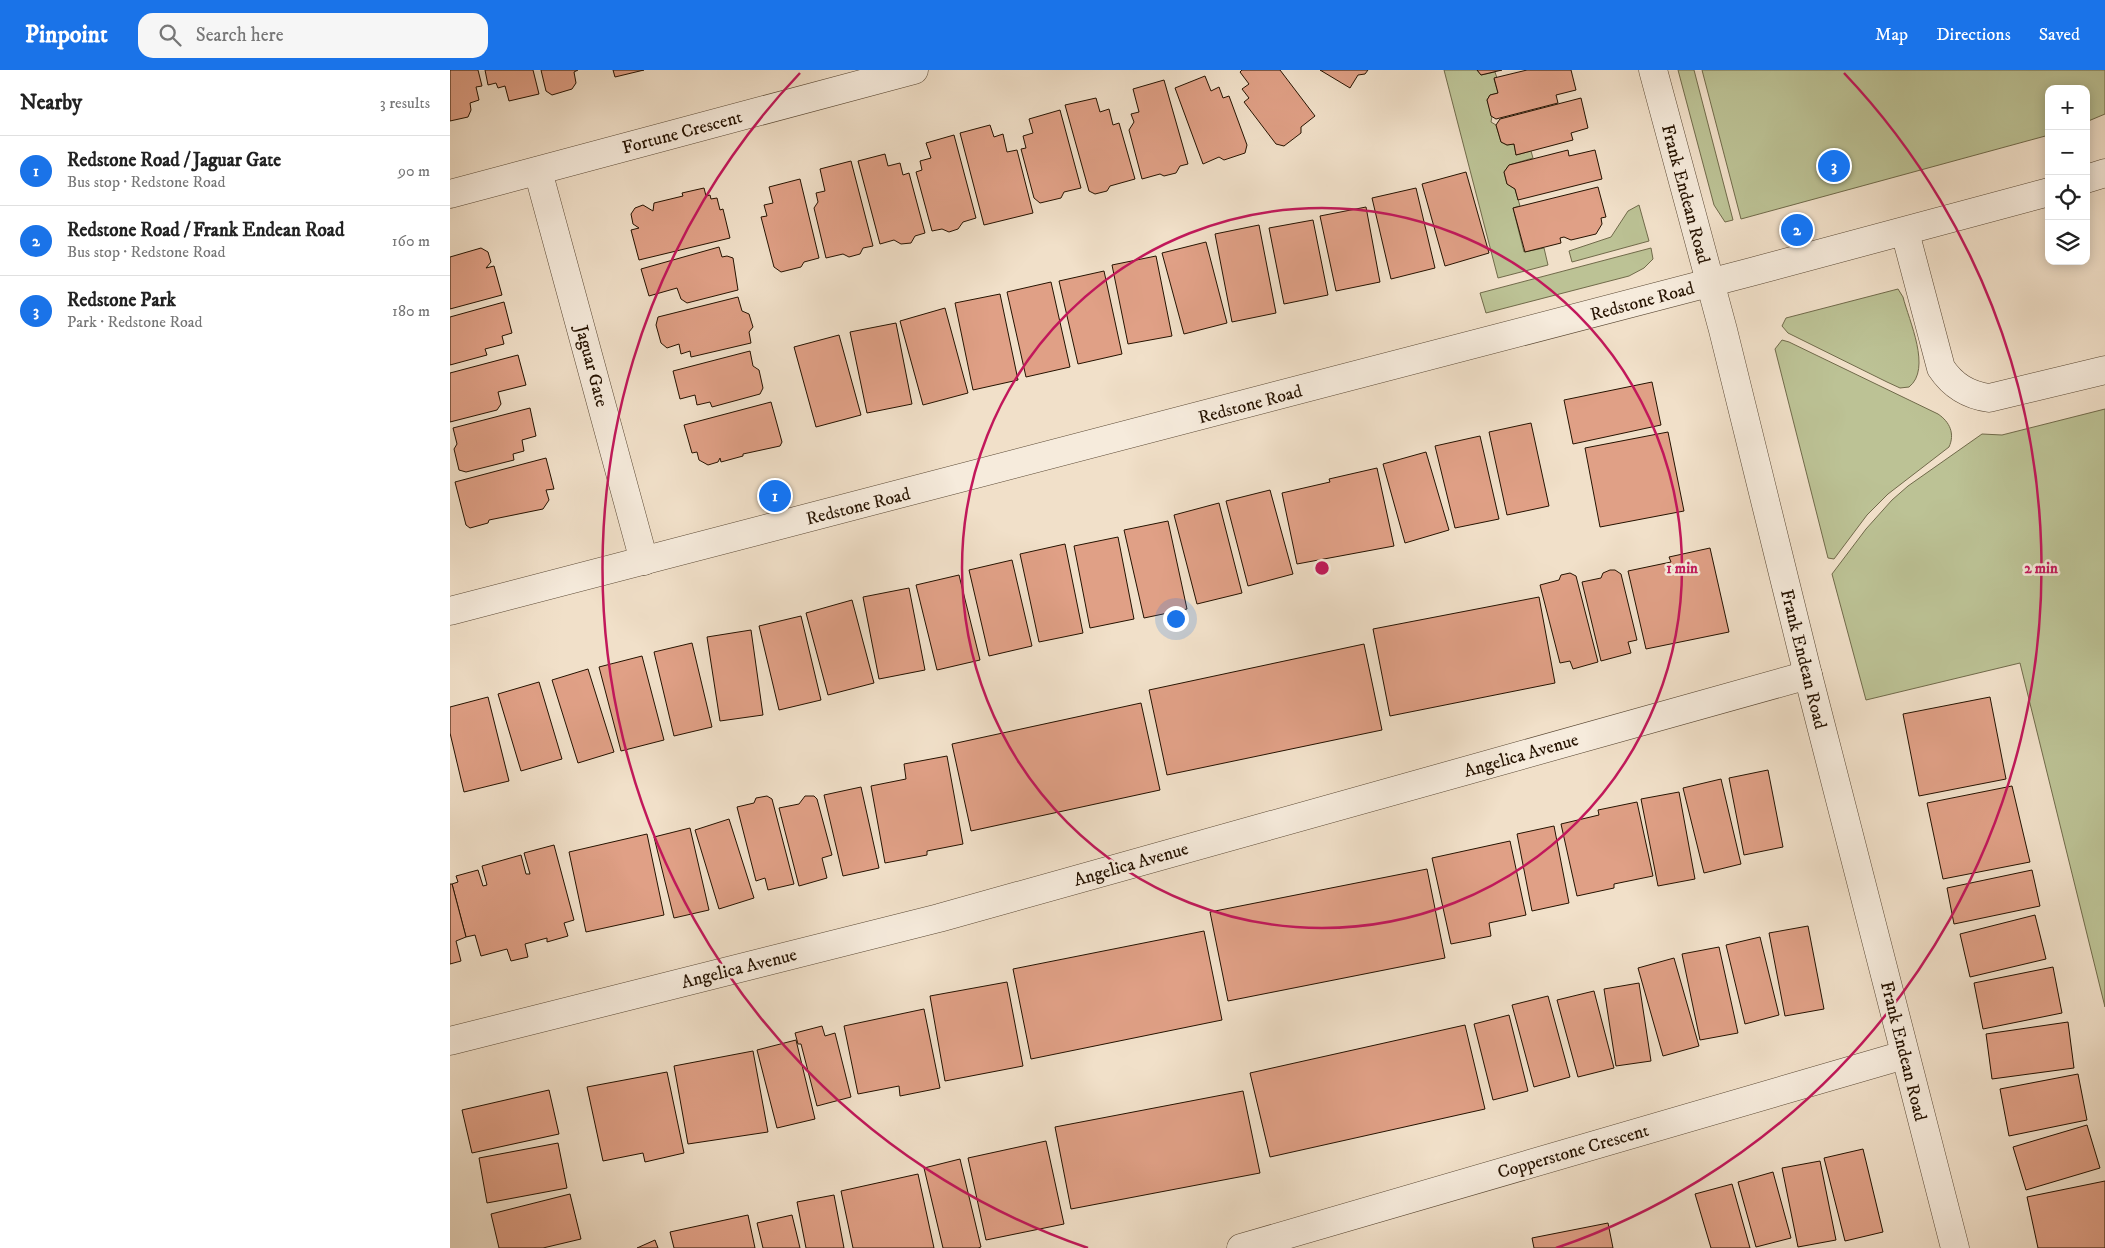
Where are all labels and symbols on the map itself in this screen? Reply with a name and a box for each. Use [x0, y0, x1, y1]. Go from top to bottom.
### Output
street label: Fortune Crescent [620, 106, 745, 160]
street label: Frank Endean Road [1656, 122, 1714, 266]
pin: 3 [1818, 147, 1850, 185]
pin: 2 [1781, 211, 1813, 249]
street label: Redstone Road [1588, 278, 1697, 326]
street label: Jaguar Gate [569, 321, 612, 409]
street label: Redstone Road [1196, 381, 1305, 429]
pin: 1 [759, 477, 791, 515]
street label: Redstone Road [804, 483, 913, 531]
centre of rings [1313, 559, 1331, 577]
text: 1 min [1666, 559, 1698, 578]
text: 2 min [2024, 559, 2058, 578]
street label: Frank Endean Road [1775, 587, 1831, 731]
your location [1163, 606, 1189, 632]
street label: Angelica Avenue [1461, 729, 1581, 783]
street label: Angelica Avenue [1071, 838, 1191, 892]
street label: Angelica Avenue [679, 944, 799, 994]
street label: Frank Endean Road [1875, 979, 1931, 1123]
street label: Copperstone Crescent [1495, 1120, 1652, 1184]

